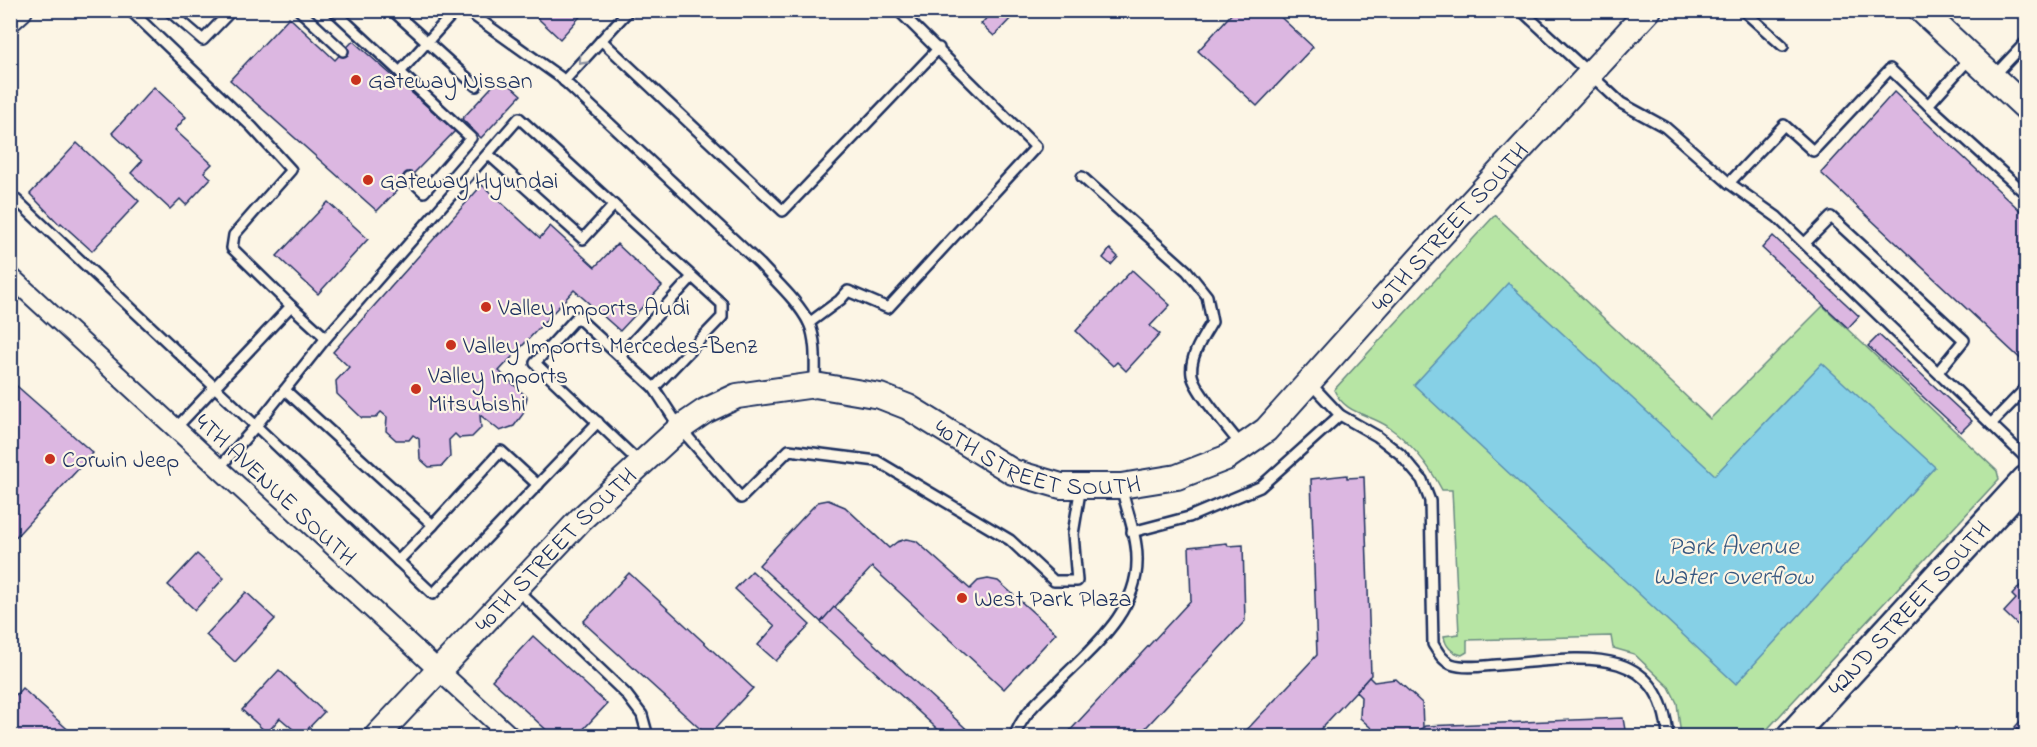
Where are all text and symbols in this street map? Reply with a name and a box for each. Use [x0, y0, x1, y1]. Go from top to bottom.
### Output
one-way arrow [578, 54, 589, 65]
place label: Gateway Nissan [368, 65, 533, 101]
marker: Gateway Nissan [349, 73, 363, 87]
street label: 40TH STREET SOUTH [1364, 136, 1538, 321]
place label: Gateway Hyundai [380, 165, 558, 201]
marker: Gateway Hyundai [361, 173, 375, 187]
place label: Valley Imports Audi [497, 292, 690, 328]
marker: Valley Imports Audi [479, 300, 493, 314]
place label: Valley Imports Mercedes-Benz [462, 330, 758, 366]
marker: Valley Imports Mercedes-Benz [444, 338, 458, 352]
place label: Valley Imports Mitsubishi [427, 360, 568, 423]
marker: Valley Imports Mitsubishi [409, 382, 423, 396]
street label: 4TH AVENUE SOUTH [186, 406, 363, 575]
street label: 40TH STREET SOUTH [926, 412, 1143, 506]
place label: Corwin Jeep [62, 444, 179, 479]
marker: Corwin Jeep [43, 452, 57, 466]
street label: 40TH STREET SOUTH [468, 461, 646, 642]
street label: 42ND STREET SOUTH [1821, 514, 2000, 705]
water label: Park Avenue Water Overflow [1653, 529, 1814, 597]
place label: West Park Plaza [974, 583, 1131, 618]
marker: West Park Plaza [955, 591, 969, 605]

